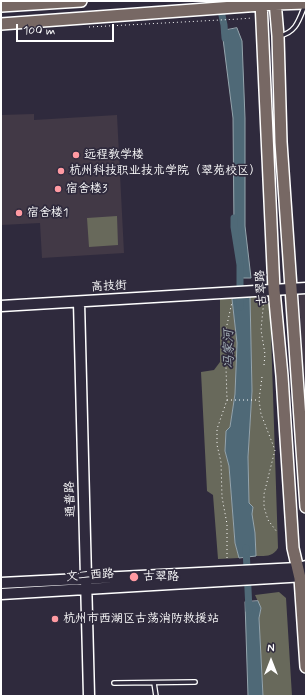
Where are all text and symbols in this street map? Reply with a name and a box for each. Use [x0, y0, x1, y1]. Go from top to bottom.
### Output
scale bar [18, 16, 116, 42]
text: 100 m [23, 23, 55, 39]
place label: 远程教学楼 [84, 148, 144, 162]
marker: 远程教学楼 [71, 150, 81, 160]
place label: 杭州科技职业技术学院（翠苑校区） [69, 164, 261, 178]
marker: 杭州科技职业技术学院（翠苑校区） [56, 166, 66, 176]
place label: 宿舍楼3 [66, 182, 107, 196]
marker: 宿舍楼3 [53, 184, 63, 194]
place label: 宿舍楼1 [27, 206, 68, 220]
marker: 宿舍楼1 [14, 208, 24, 218]
street label: 古翠路 [254, 270, 270, 306]
street label: 高技街 [91, 279, 127, 295]
water label: 冯家河 [222, 329, 238, 369]
street label: 通普路 [63, 481, 79, 517]
street label: 文二西路 [66, 567, 114, 585]
place label: 古翠路 [143, 570, 179, 584]
marker: 古翠路 [128, 571, 140, 583]
place label: 杭州市西湖区古荡消防救援站 [63, 612, 219, 626]
marker: 杭州市西湖区古荡消防救援站 [50, 614, 60, 624]
north arrow [251, 641, 291, 681]
text: N [267, 642, 275, 656]

